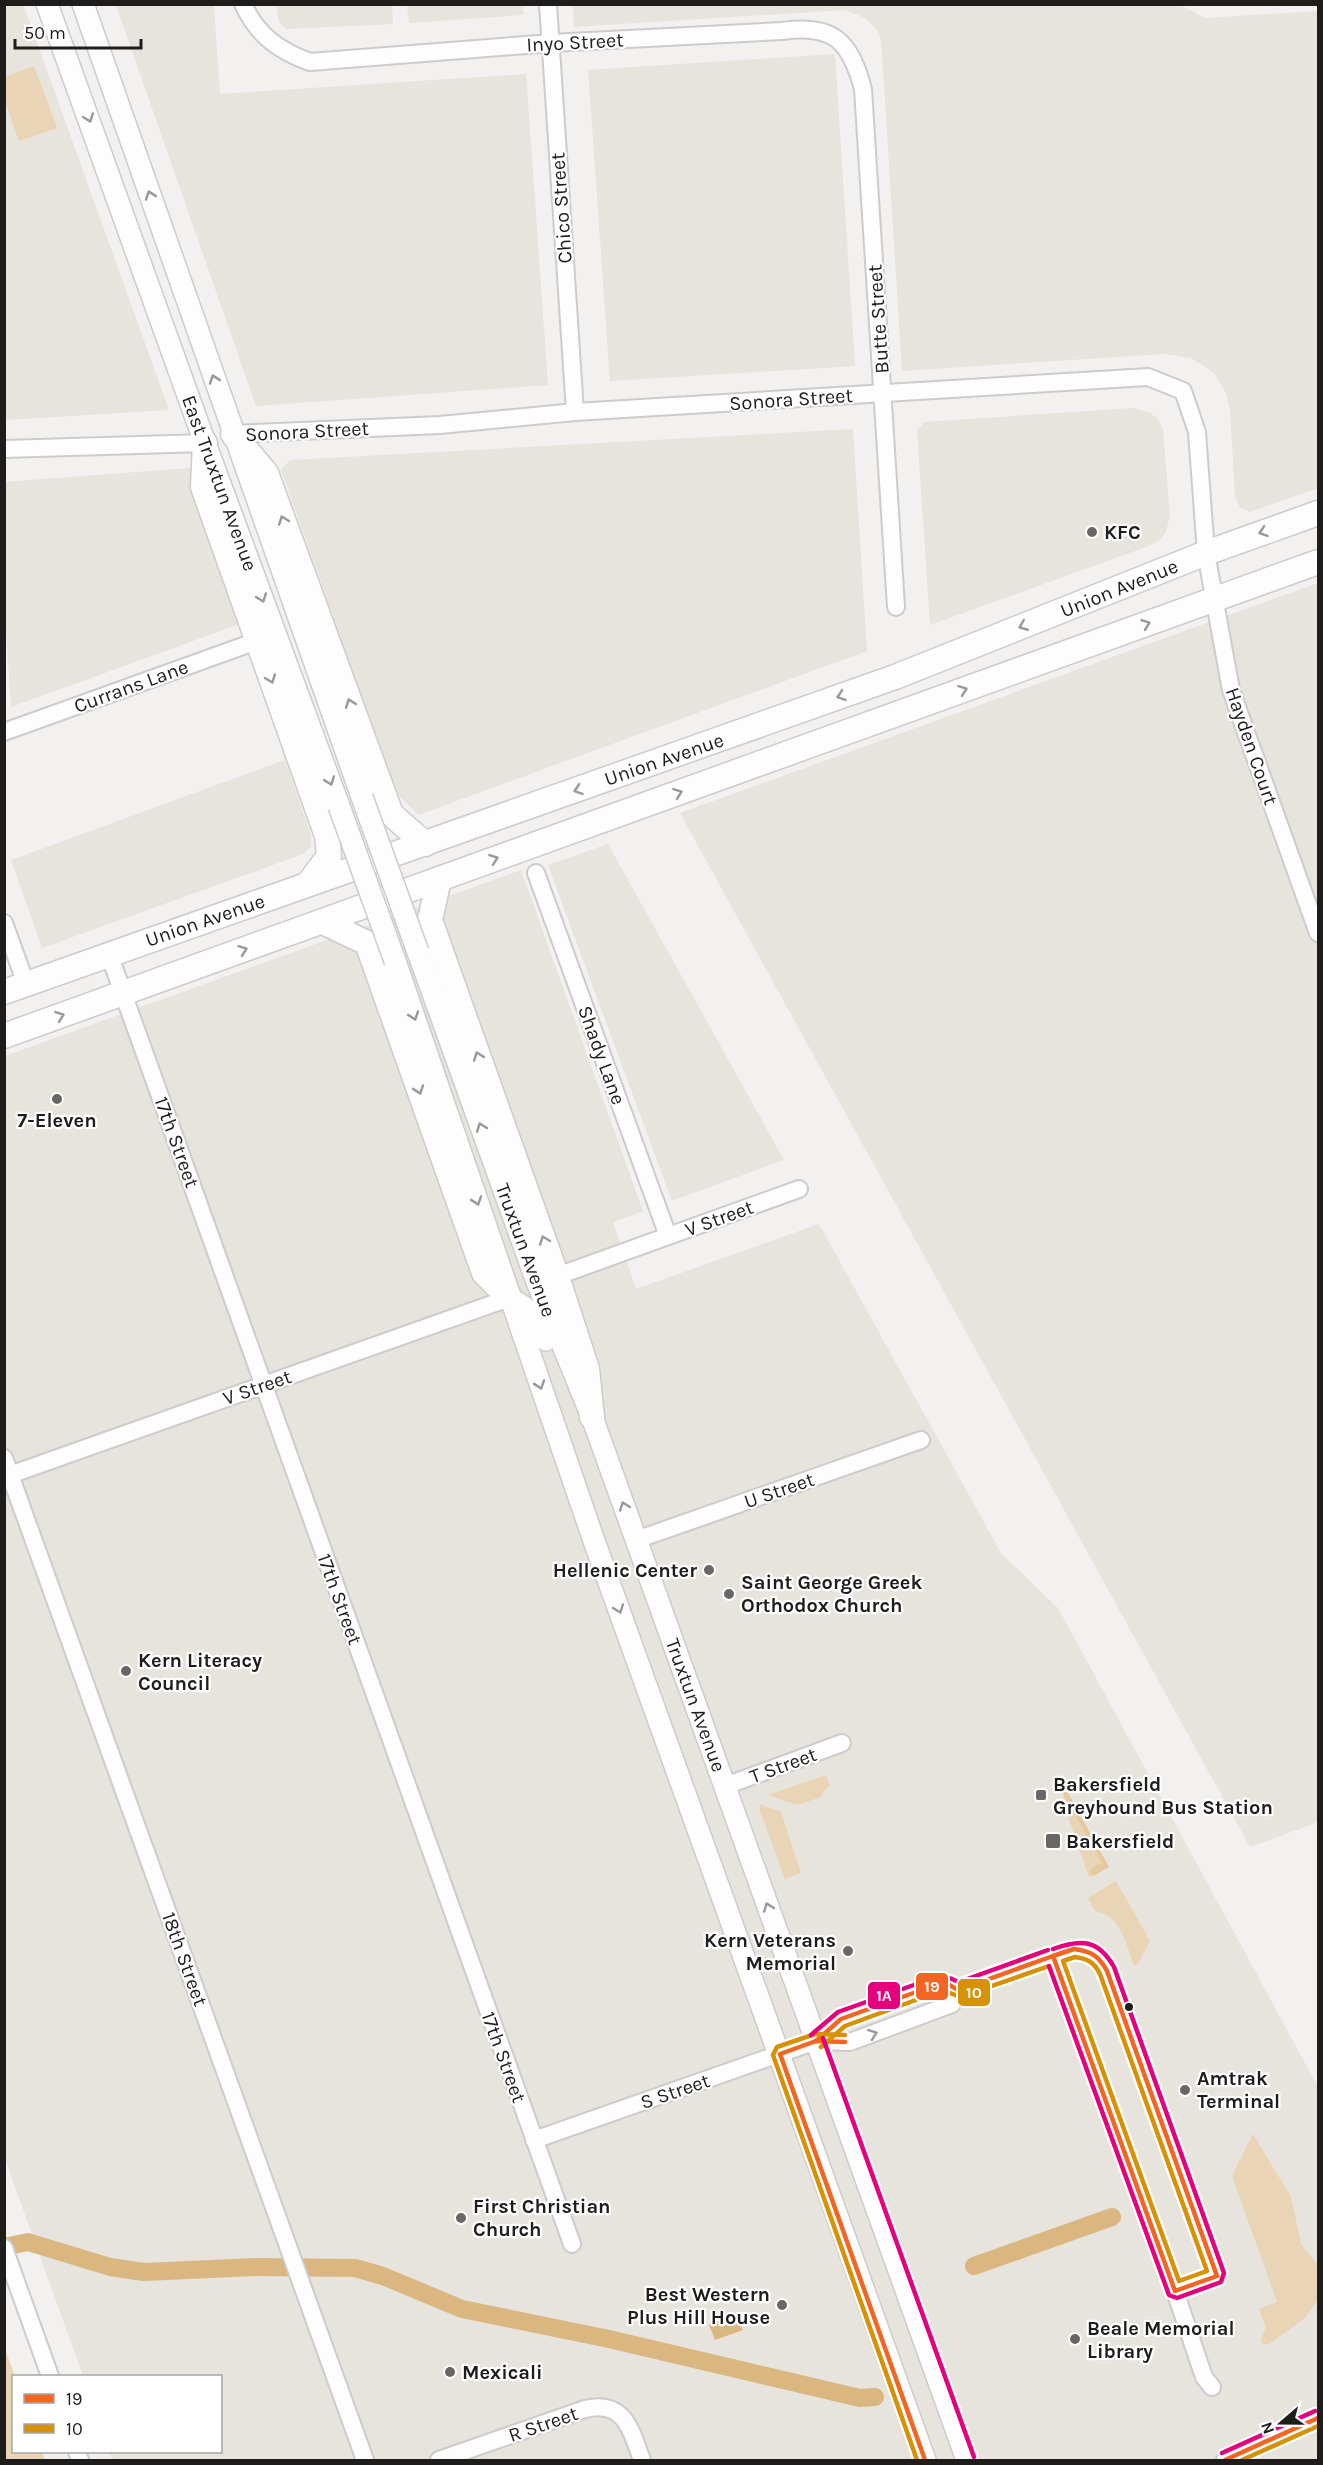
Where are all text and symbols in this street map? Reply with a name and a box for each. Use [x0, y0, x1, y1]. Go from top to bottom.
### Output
scale bar [15, 12, 141, 50]
text: 50 m [24, 22, 66, 44]
street label: Inyo Street [526, 28, 625, 57]
one-way arrow [81, 113, 94, 123]
street label: Chico Street [546, 151, 577, 264]
one-way arrow [144, 190, 157, 201]
street label: Butte Street [863, 263, 894, 374]
one-way arrow [209, 374, 221, 385]
street label: Sonora Street [728, 384, 854, 415]
street label: East Truxtun Avenue [177, 392, 262, 574]
street label: Sonora Street [245, 417, 370, 446]
one-way arrow [278, 515, 291, 526]
place label: KFC [1104, 521, 1141, 544]
marker: KFC [1085, 525, 1099, 539]
one-way arrow [1258, 525, 1269, 538]
street label: Union Avenue [1057, 554, 1181, 622]
one-way arrow [255, 592, 268, 603]
one-way arrow [1140, 618, 1151, 631]
one-way arrow [1018, 619, 1029, 631]
street label: Currans Lane [71, 655, 191, 718]
one-way arrow [263, 673, 276, 684]
street label: Hayden Court [1221, 684, 1283, 808]
one-way arrow [957, 685, 968, 698]
one-way arrow [836, 689, 847, 702]
one-way arrow [345, 698, 357, 709]
street label: Union Avenue [601, 728, 727, 791]
one-way arrow [323, 775, 336, 786]
one-way arrow [573, 782, 584, 795]
one-way arrow [672, 788, 683, 800]
one-way arrow [488, 853, 499, 866]
street label: Union Avenue [142, 889, 268, 952]
one-way arrow [237, 944, 248, 957]
street label: Shady Lane [573, 1002, 630, 1108]
one-way arrow [54, 1010, 64, 1023]
one-way arrow [407, 1011, 419, 1021]
one-way arrow [473, 1051, 486, 1062]
one-way arrow [412, 1084, 425, 1095]
marker: 7-Eleven [50, 1092, 64, 1106]
street label: 17th Street [149, 1093, 204, 1191]
place label: 7-Eleven [17, 1109, 97, 1132]
one-way arrow [475, 1122, 488, 1133]
street label: Truxtun Avenue [491, 1180, 560, 1320]
one-way arrow [469, 1195, 482, 1206]
street label: V Street [682, 1195, 757, 1241]
one-way arrow [538, 1235, 551, 1246]
street label: V Street [220, 1365, 295, 1410]
one-way arrow [533, 1380, 546, 1390]
street label: U Street [741, 1468, 818, 1513]
one-way arrow [619, 1501, 631, 1512]
street label: 17th Street [312, 1550, 367, 1648]
place label: Hellenic Center [553, 1559, 697, 1582]
marker: Hellenic Center [702, 1563, 716, 1577]
place label: Saint George Greek Orthodox Church [741, 1571, 922, 1617]
marker: Saint George Greek Orthodox Church [722, 1587, 736, 1601]
one-way arrow [611, 1603, 624, 1614]
street label: Truxtun Avenue [661, 1635, 730, 1775]
place label: Kern Literacy Council [138, 1649, 262, 1695]
marker: Kern Literacy Council [119, 1664, 133, 1678]
street label: T Street [747, 1743, 820, 1788]
place label: Bakersfield Greyhound Bus Station [1053, 1773, 1273, 1819]
marker: Bakersfield Greyhound Bus Station [1034, 1788, 1048, 1802]
place label: Bakersfield [1066, 1830, 1174, 1853]
marker: Bakersfield [1044, 1832, 1062, 1850]
one-way arrow [762, 1902, 775, 1913]
street label: 18th Street [157, 1909, 212, 2010]
place label: Kern Veterans Memorial [704, 1929, 836, 1975]
marker: Kern Veterans Memorial [841, 1944, 855, 1958]
line badge: 19 [915, 1972, 949, 2001]
text: 19 [924, 1977, 940, 1996]
line badge: 10 [957, 1978, 991, 2007]
line badge: 1A [867, 1981, 901, 2010]
text: 10 [966, 1983, 982, 2002]
text: 1A [876, 1986, 892, 2005]
unlabelled marker [1123, 2001, 1135, 2013]
street label: 17th Street [476, 2008, 531, 2106]
one-way arrow [867, 2028, 877, 2041]
place label: Amtrak Terminal [1197, 2067, 1280, 2113]
street label: S Street [637, 2069, 713, 2114]
marker: Amtrak Terminal [1178, 2083, 1192, 2097]
place label: First Christian Church [473, 2195, 611, 2241]
marker: First Christian Church [454, 2211, 468, 2225]
place label: Best Western Plus Hill House [627, 2283, 770, 2329]
marker: Best Western Plus Hill House [775, 2298, 789, 2312]
place label: Beale Memorial Library [1087, 2317, 1235, 2363]
marker: Beale Memorial Library [1068, 2332, 1082, 2346]
place label: Mexicali [462, 2361, 543, 2384]
marker: Mexicali [443, 2365, 457, 2379]
legend [12, 2375, 222, 2453]
text: 19 [66, 2388, 82, 2410]
north arrow [1251, 2393, 1311, 2453]
street label: R Street [505, 2402, 581, 2447]
text: 10 [66, 2418, 83, 2440]
text: N [1256, 2419, 1278, 2437]

